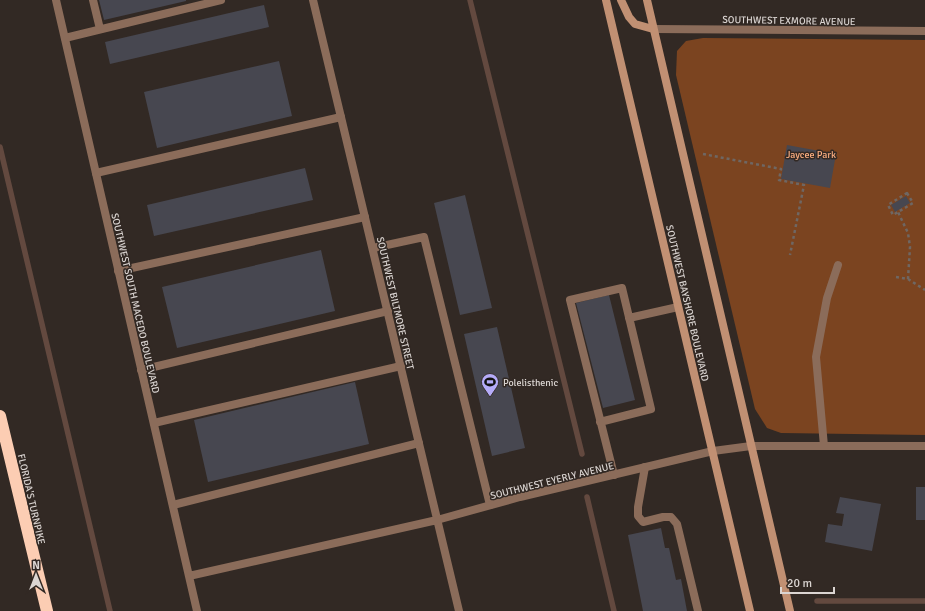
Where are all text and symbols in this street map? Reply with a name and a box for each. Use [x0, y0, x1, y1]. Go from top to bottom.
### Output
street label: SOUTHWEST EXMORE AVENUE [722, 14, 856, 28]
park label: Jaycee Park [786, 149, 836, 161]
street label: SOUTHWEST SOUTH MACEDO BOULEVARD [108, 212, 162, 394]
street label: SOUTHWEST BAYSHORE BOULEVARD [663, 224, 711, 383]
street label: SOUTHWEST BILTMORE STREET [374, 236, 416, 371]
sports icon: Polelisthenic [480, 372, 500, 397]
place label: Polelisthenic [503, 377, 559, 389]
street label: FLORIDA'S TURNPIKE [15, 453, 47, 546]
street label: SOUTHWEST EYERLY AVENUE [489, 460, 616, 502]
north arrow [16, 555, 56, 595]
text: N [32, 559, 40, 572]
scale bar [781, 569, 834, 595]
text: 20 m [787, 576, 812, 591]

